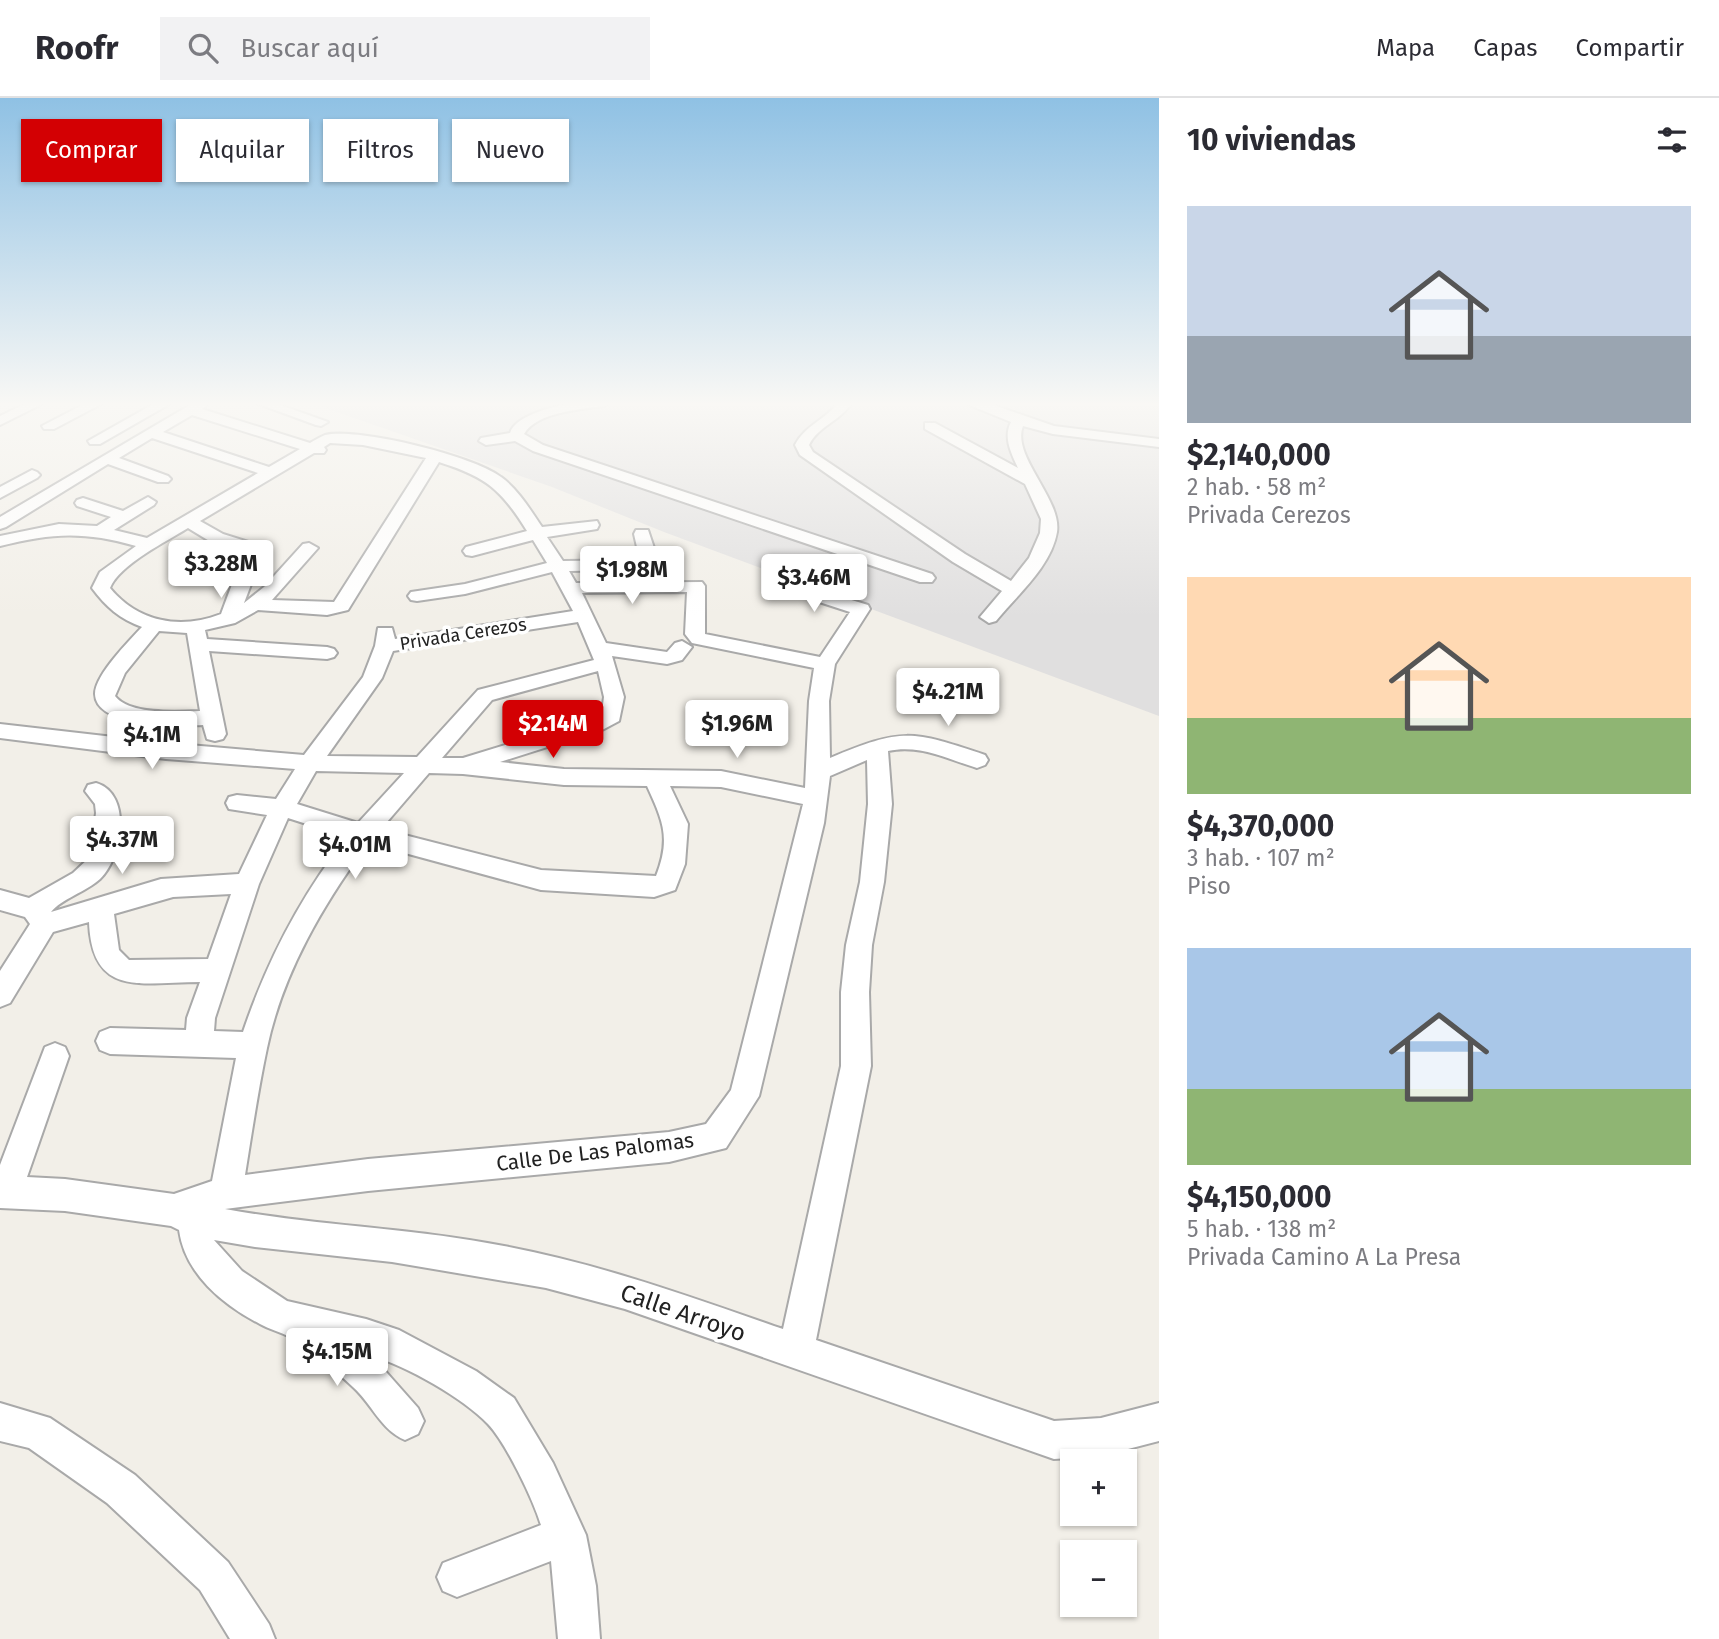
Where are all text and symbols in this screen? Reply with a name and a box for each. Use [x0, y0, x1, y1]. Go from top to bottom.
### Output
search box [160, 17, 650, 80]
text: Roofr [35, 28, 118, 68]
icon: search [184, 29, 222, 67]
text: Buscar aquí [240, 33, 379, 64]
text: Mapa [1376, 34, 1435, 62]
text: Capas [1473, 34, 1537, 62]
text: Compartir [1575, 34, 1684, 62]
chip: Comprar [21, 119, 162, 182]
chip: Alquilar [176, 119, 309, 182]
chip: Filtros [323, 119, 438, 182]
chip: Nuevo [452, 119, 569, 182]
icon: filters [1653, 121, 1691, 159]
text: 10 viviendas [1187, 122, 1356, 158]
icon: home [1376, 252, 1502, 378]
text: $2,140,000 [1187, 437, 1331, 473]
text: 2 hab. · 58 m² [1187, 473, 1326, 501]
text: Privada Cerezos [1187, 501, 1351, 529]
pin: $3.28M [164, 540, 278, 600]
pin: $1.98M [575, 546, 689, 606]
text: $3.28M [184, 549, 258, 577]
pin: $3.46M [757, 554, 871, 614]
text: $1.98M [596, 555, 668, 583]
text: $3.46M [777, 563, 851, 591]
street label: Privada Cerezos [398, 613, 528, 655]
icon: home [1376, 623, 1502, 749]
pin: $4.21M [891, 668, 1005, 728]
text: $4.21M [912, 677, 984, 705]
pin: $2.14M [496, 700, 610, 760]
pin: $1.96M [680, 700, 794, 760]
text: $2.14M [518, 709, 588, 737]
text: $1.96M [701, 709, 773, 737]
pin: $4.1M [103, 712, 201, 771]
text: $4.1M [123, 720, 181, 748]
text: $4,370,000 [1187, 808, 1334, 844]
pin: $4.37M [65, 816, 179, 876]
pin: $4.01M [298, 822, 412, 881]
text: $4.37M [86, 825, 158, 853]
text: $4.01M [319, 830, 391, 858]
text: 3 hab. · 107 m² [1187, 844, 1335, 872]
text: Piso [1187, 872, 1231, 900]
icon: home [1376, 994, 1502, 1120]
street label: Calle De Las Palomas [495, 1127, 695, 1177]
text: $4,150,000 [1187, 1179, 1332, 1215]
text: 5 hab. · 138 m² [1187, 1215, 1336, 1243]
text: Privada Camino A La Presa [1187, 1243, 1461, 1271]
street label: Calle Arroyo [617, 1279, 749, 1347]
pin: $4.15M [280, 1328, 394, 1388]
text: $4.15M [302, 1337, 372, 1365]
map controls [1060, 1449, 1137, 1617]
button: + [1060, 1449, 1137, 1526]
button: − [1060, 1540, 1137, 1617]

